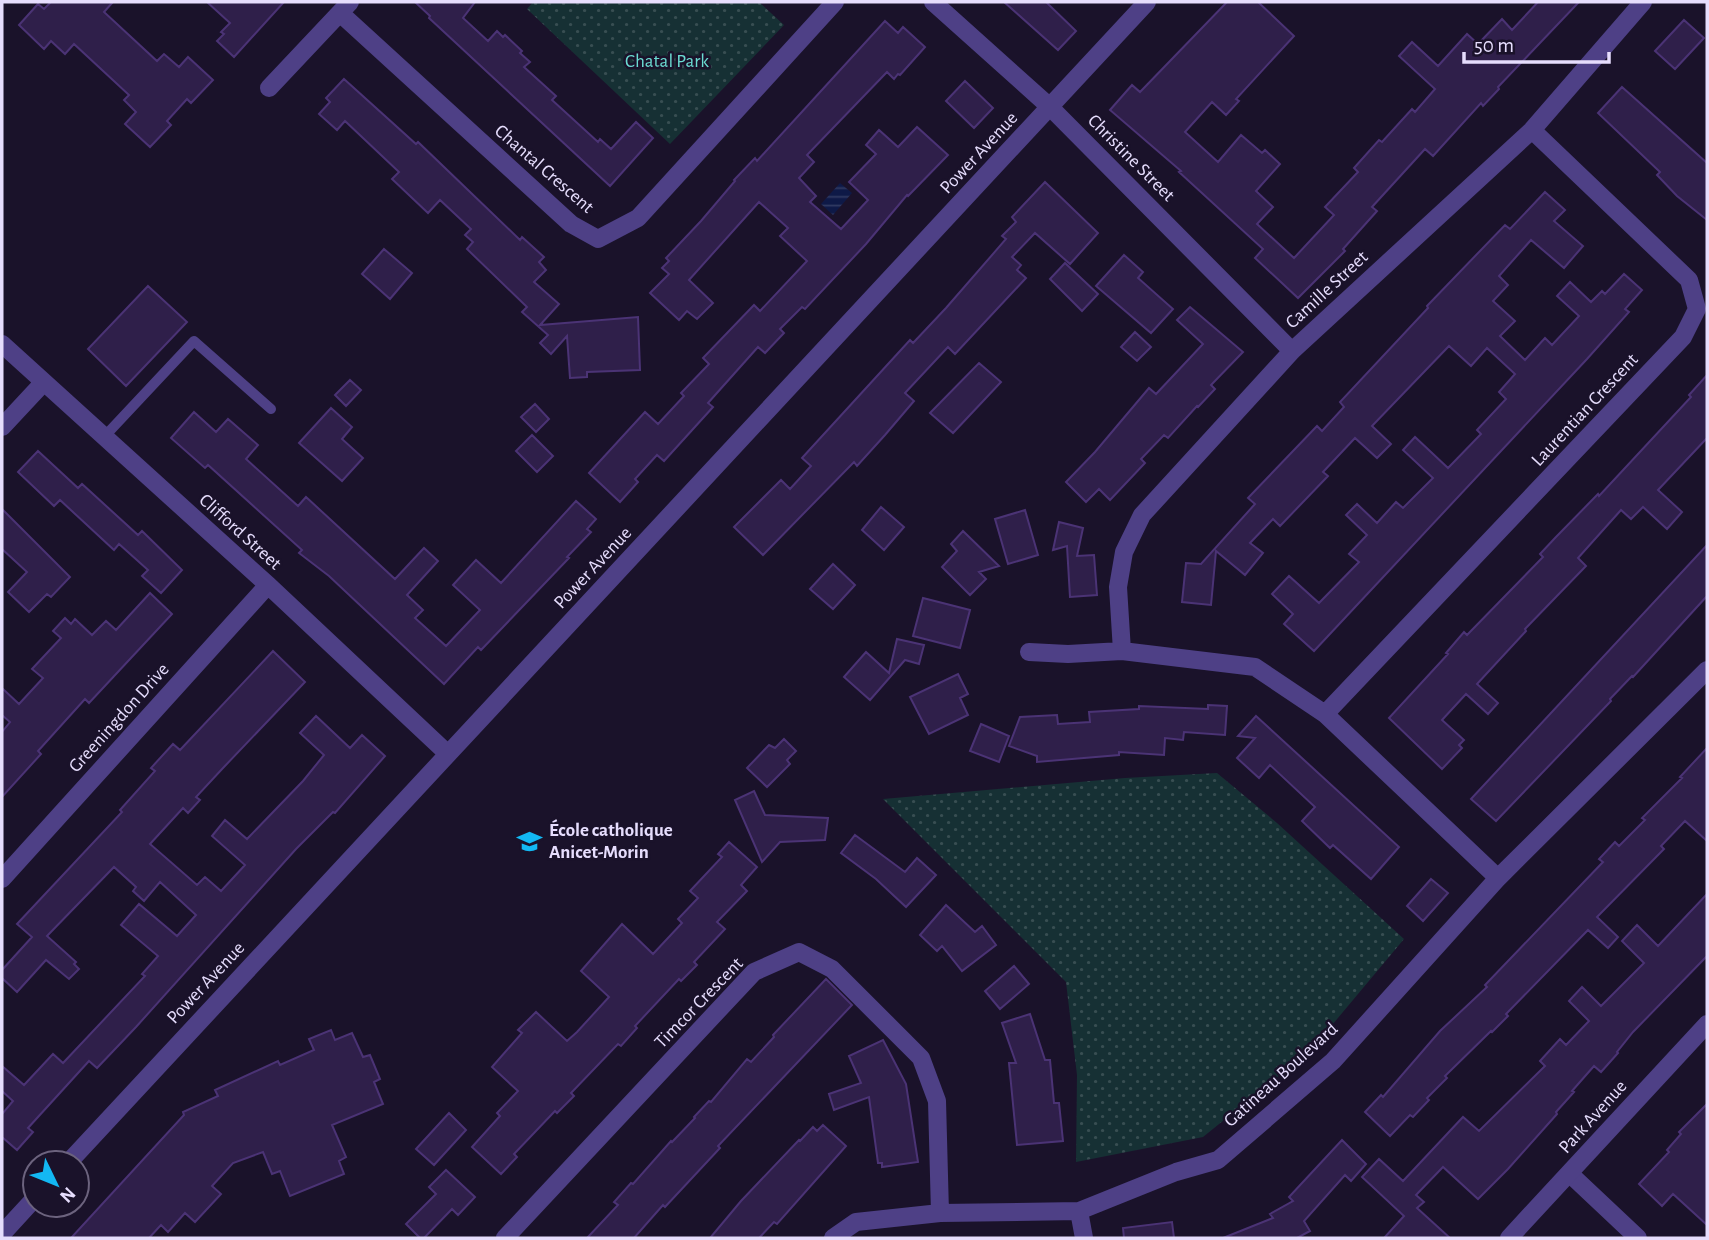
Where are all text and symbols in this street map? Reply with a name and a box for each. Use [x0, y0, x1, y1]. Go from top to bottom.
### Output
scale bar [1464, 21, 1609, 65]
text: 50 m [1474, 35, 1514, 56]
park label: Chatal Park [625, 52, 709, 71]
street label: Power Avenue [937, 108, 1021, 198]
street label: Christine Street [1084, 111, 1178, 205]
street label: Chantal Crescent [491, 121, 597, 217]
street label: Camille Street [1282, 247, 1372, 333]
street label: Laurentian Crescent [1528, 350, 1642, 470]
street label: Clifford Street [195, 490, 285, 574]
street label: Power Avenue [551, 523, 635, 613]
street label: Greeningdon Drive [65, 660, 173, 776]
place label: École catholique Anicet-Morin [549, 819, 673, 862]
school or university icon: École catholique Anicet-Morin [515, 827, 543, 855]
street label: Power Avenue [164, 938, 248, 1028]
street label: Timcor Crescent [651, 954, 747, 1052]
street label: Gatineau Boulevard [1221, 1019, 1342, 1131]
street label: Park Avenue [1555, 1077, 1631, 1157]
north arrow [21, 1149, 91, 1219]
text: N [56, 1183, 79, 1206]

